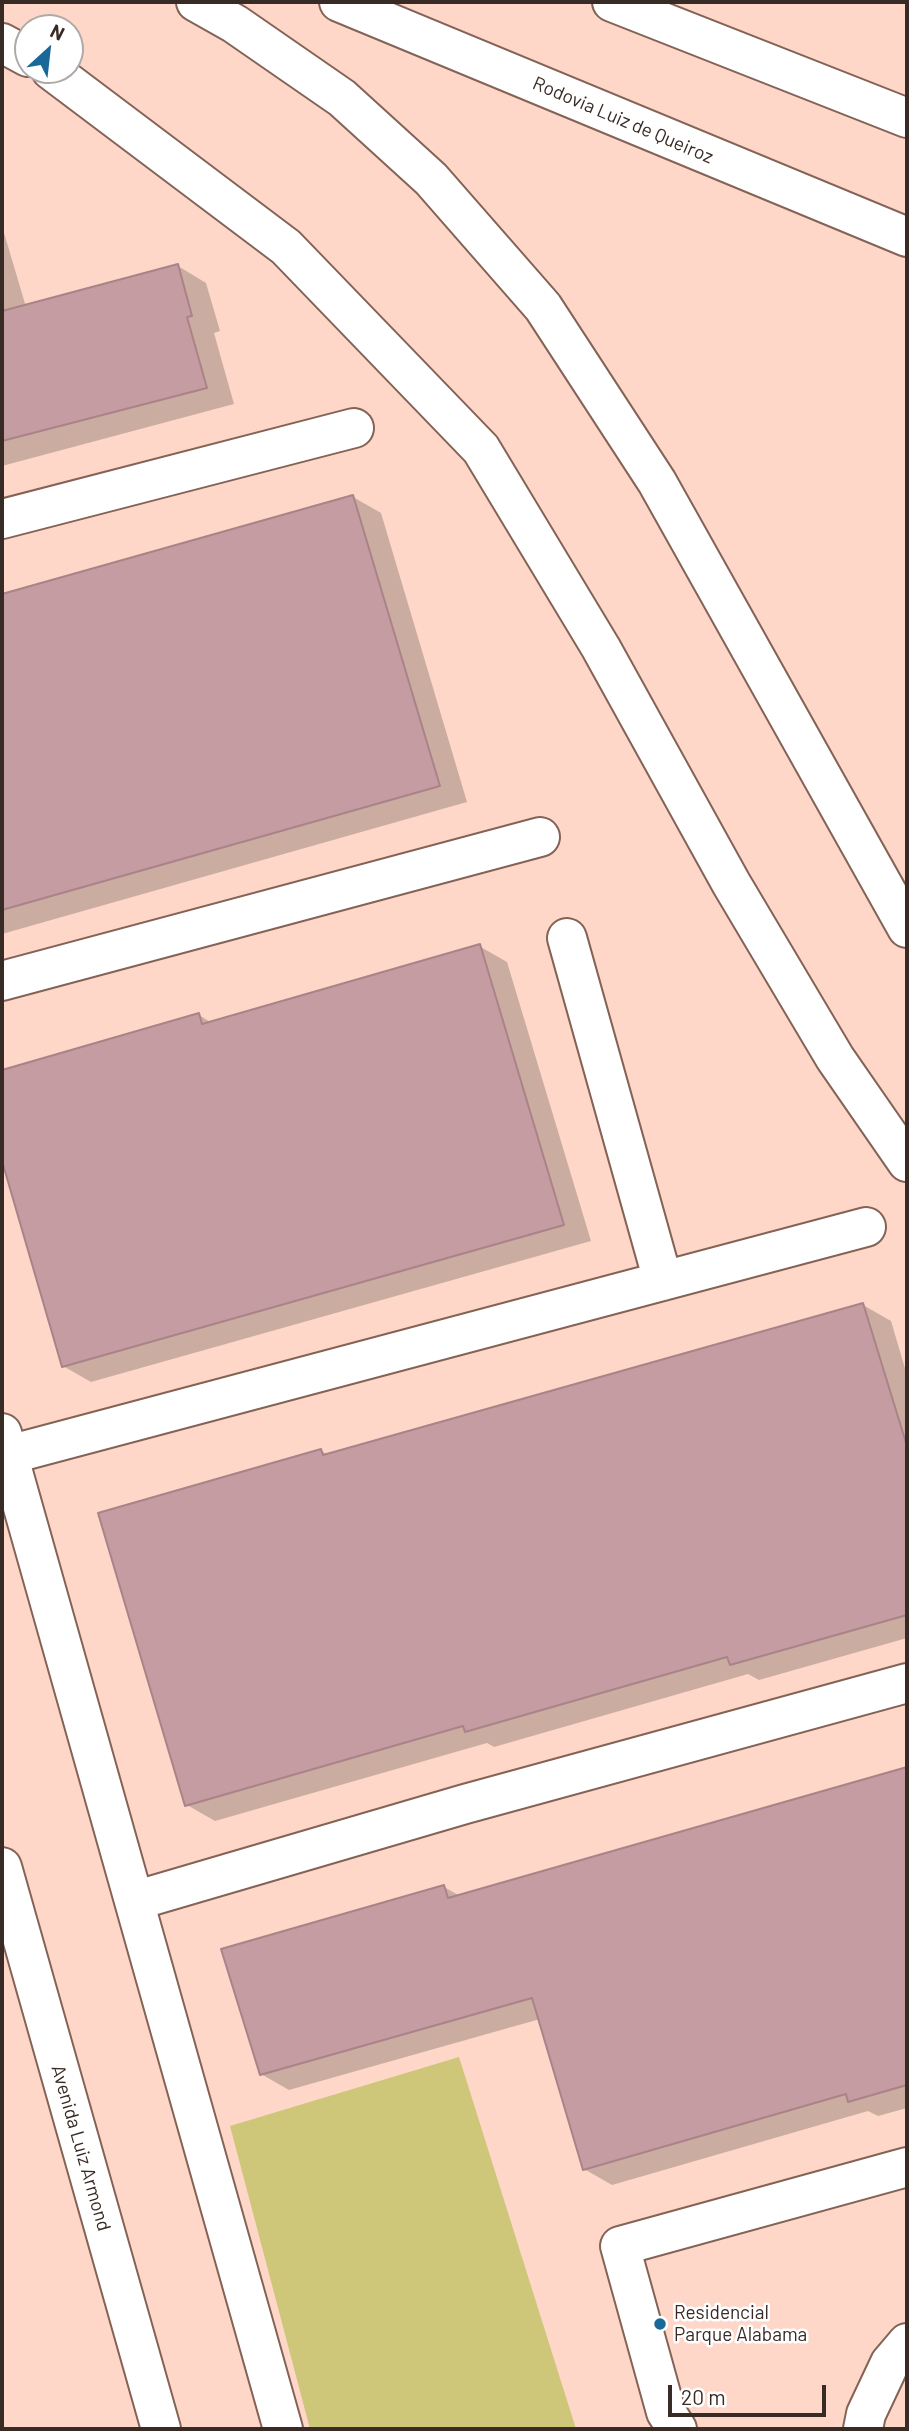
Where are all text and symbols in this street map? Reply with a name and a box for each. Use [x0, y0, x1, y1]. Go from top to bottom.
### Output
north arrow [14, 14, 84, 84]
text: N [47, 19, 69, 45]
street label: Rodovia Luiz de Queiroz [529, 72, 717, 168]
street label: Avenida Luiz Armond [46, 2062, 116, 2234]
place label: Residencial Parque Alabama [674, 2302, 807, 2346]
marker: Residencial Parque Alabama [652, 2316, 668, 2332]
scale bar [671, 2372, 828, 2416]
text: 20 m [681, 2384, 726, 2409]

